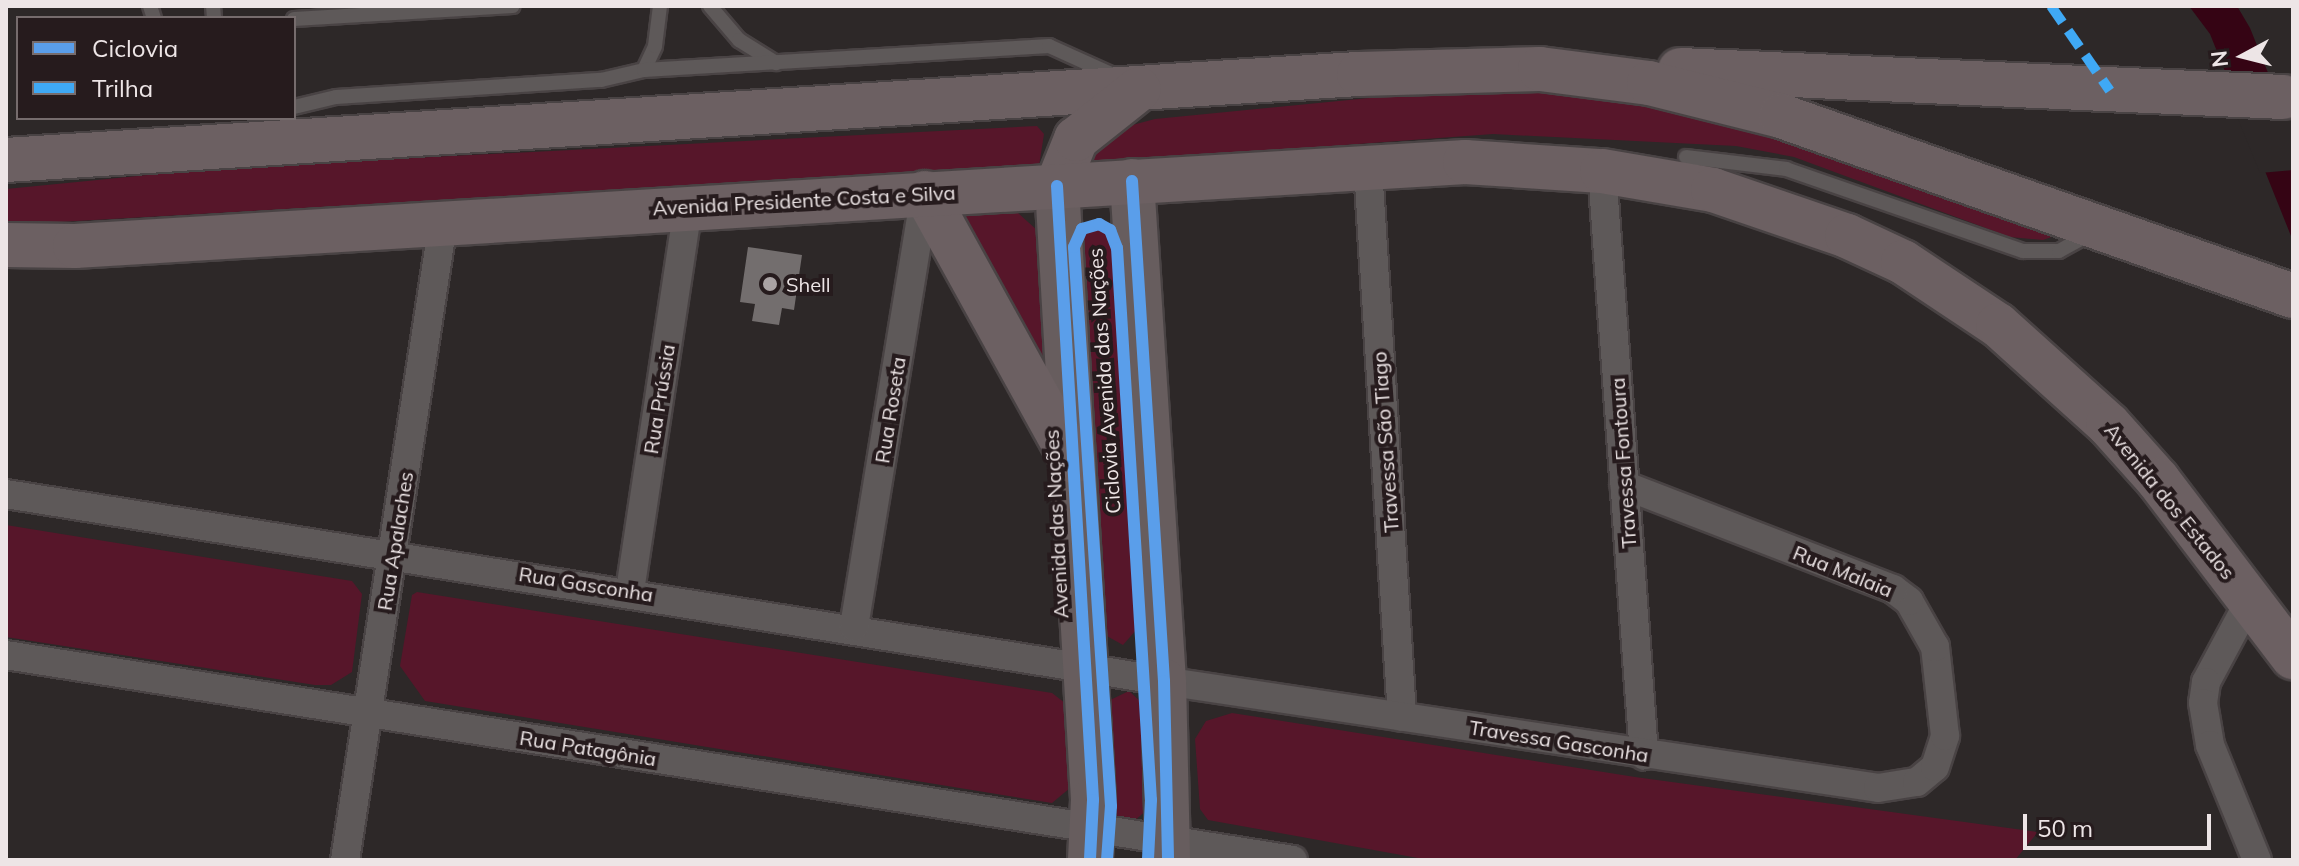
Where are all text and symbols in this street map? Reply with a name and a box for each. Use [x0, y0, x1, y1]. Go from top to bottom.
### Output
legend [16, 16, 296, 120]
north arrow [2203, 16, 2283, 96]
text: Ciclovia [92, 33, 178, 63]
text: N [2204, 49, 2234, 69]
text: Trilha [92, 73, 153, 103]
street label: Avenida Presidente Costa e Silva [652, 180, 956, 220]
street label: Ciclovia Avenida das Nações [1083, 247, 1125, 515]
place label: Shell [786, 272, 831, 296]
marker: Shell [761, 275, 779, 293]
street label: Rua Prússia [638, 342, 680, 456]
street label: Travessa São Tiago [1367, 351, 1403, 533]
street label: Rua Roseta [870, 355, 910, 465]
street label: Travessa Fontoura [1605, 377, 1641, 549]
street label: Avenida dos Estados [2100, 418, 2240, 584]
street label: Avenida das Nações [1039, 429, 1073, 619]
street label: Rua Apalaches [372, 470, 418, 612]
street label: Rua Malaia [1790, 540, 1896, 602]
street label: Rua Gasconha [517, 562, 655, 606]
street label: Travessa Gasconha [1468, 715, 1650, 767]
street label: Rua Patagônia [518, 725, 658, 771]
scale bar [2027, 798, 2215, 848]
text: 50 m [2037, 813, 2093, 843]

